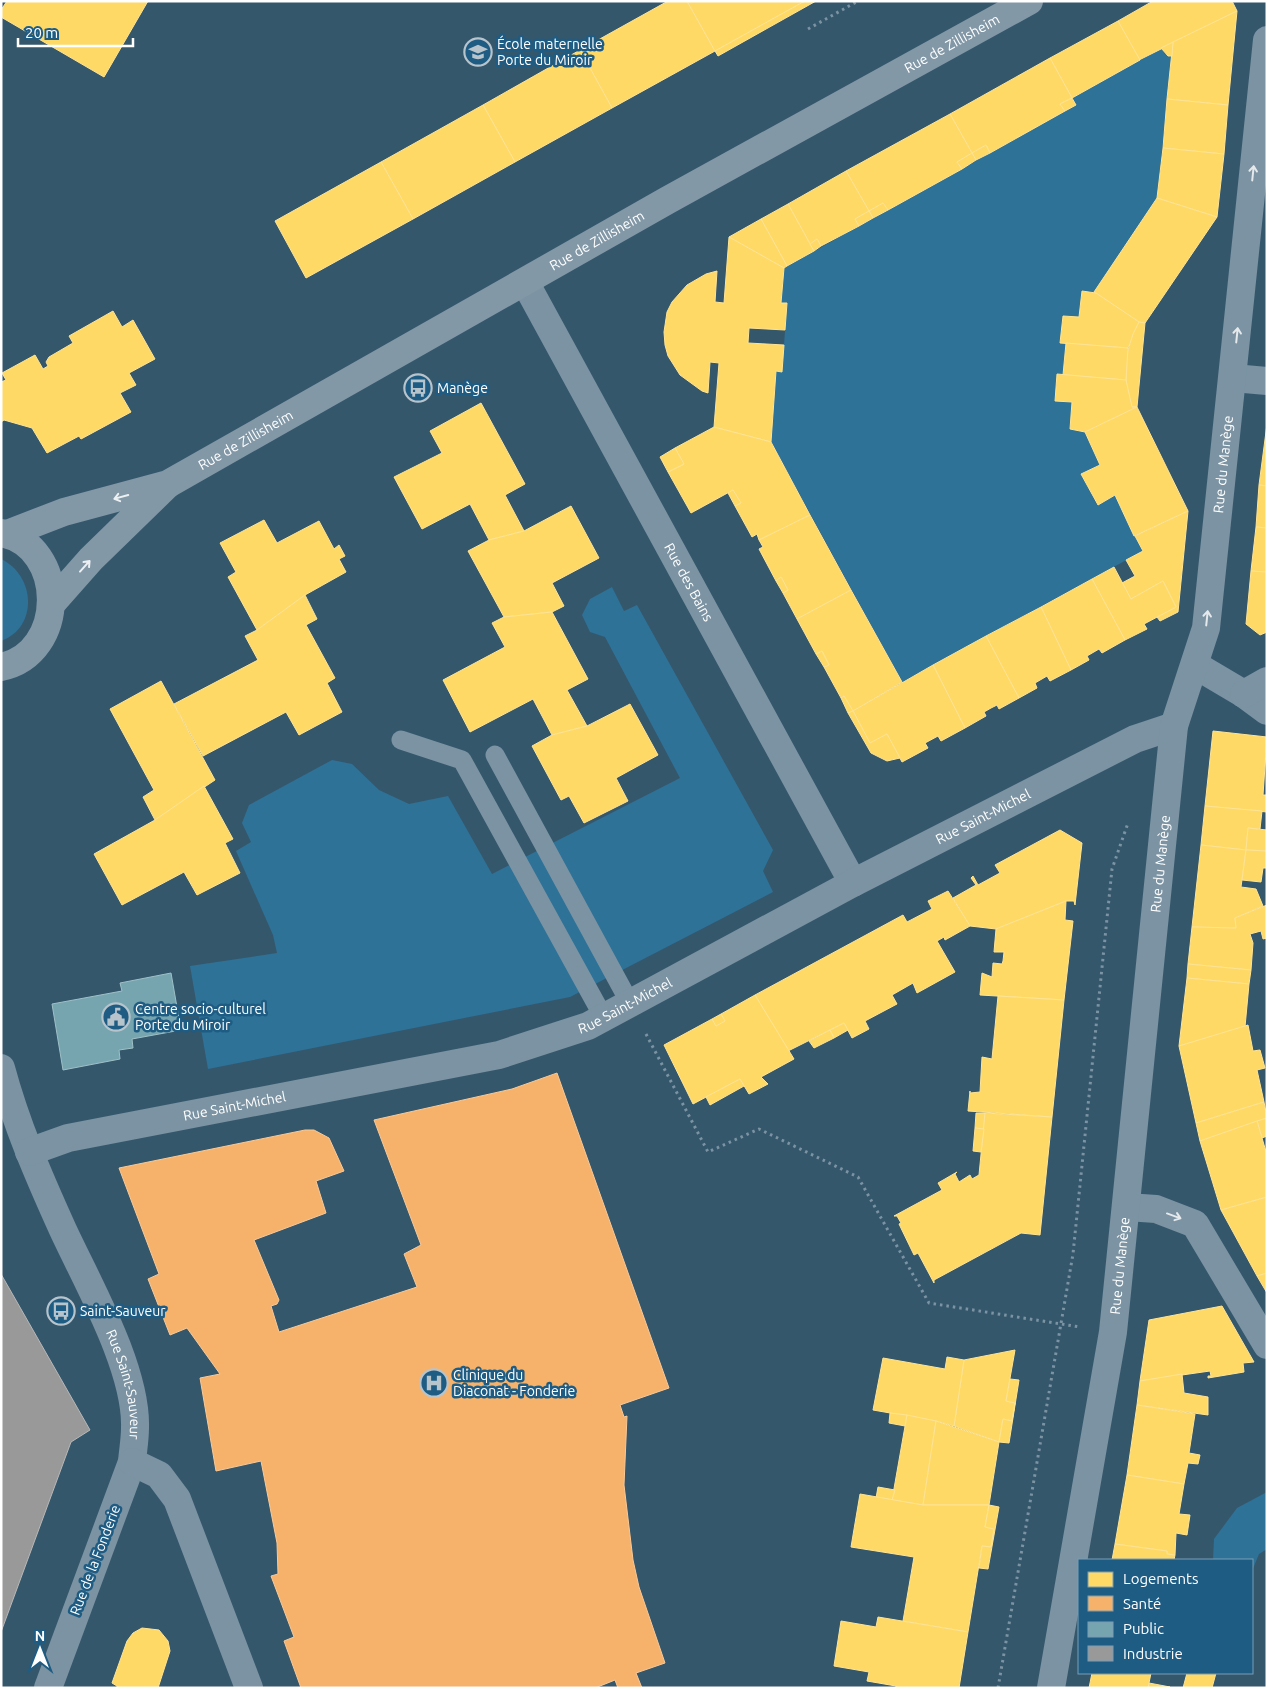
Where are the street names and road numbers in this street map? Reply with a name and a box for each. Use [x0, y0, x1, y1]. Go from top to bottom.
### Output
street label: Rue de Zillisheim [901, 11, 1002, 76]
street label: Rue de Zillisheim [547, 207, 647, 274]
street label: Rue de Zillisheim [195, 407, 296, 473]
street label: Rue du Manège [1210, 415, 1236, 514]
street label: Rue des Bains [661, 540, 717, 624]
street label: Rue Saint-Michel [933, 786, 1033, 847]
street label: Rue du Manège [1147, 814, 1173, 913]
street label: Rue Saint-Michel [576, 974, 675, 1037]
street label: Rue Saint-Michel [182, 1088, 288, 1124]
street label: Rue du Manège [1107, 1216, 1133, 1315]
street label: Rue Saint-Sauveur [103, 1327, 143, 1441]
street label: Rue de la Fonderie [67, 1503, 123, 1617]

